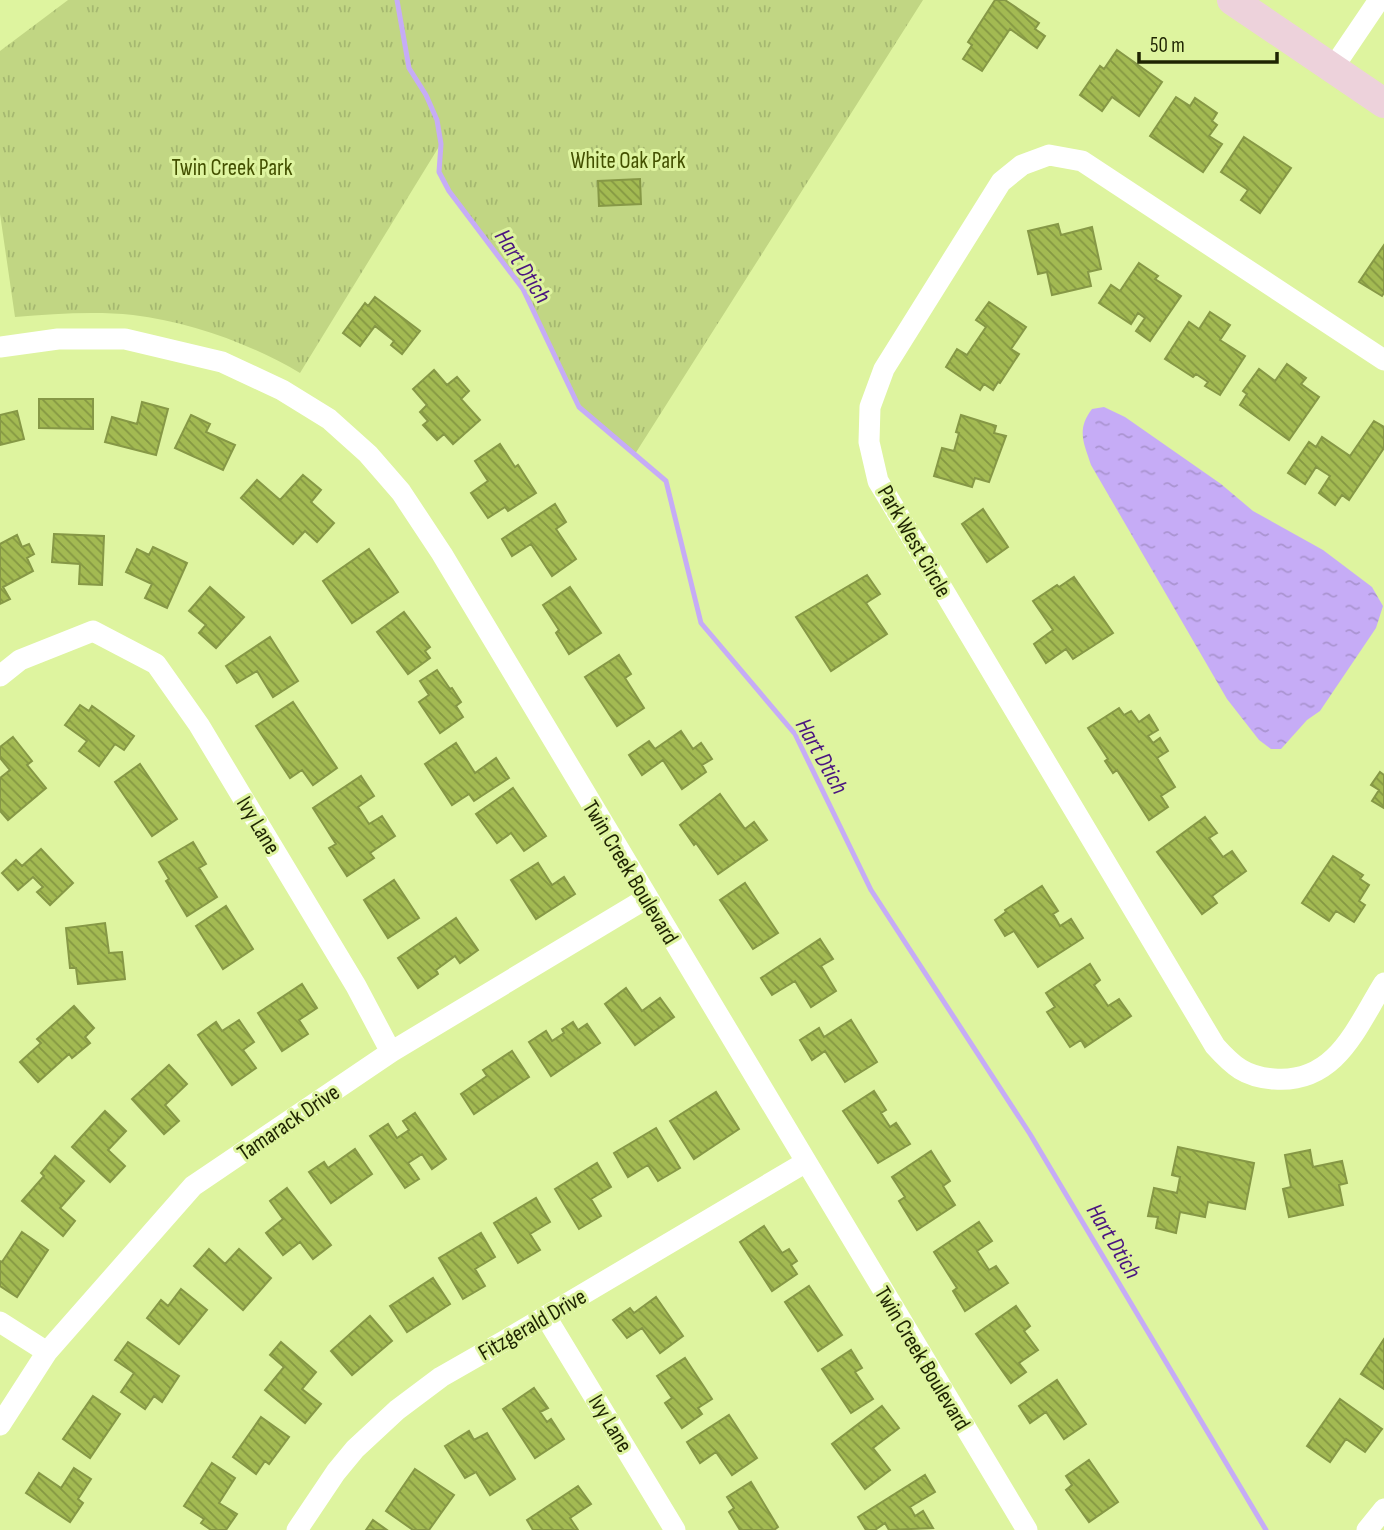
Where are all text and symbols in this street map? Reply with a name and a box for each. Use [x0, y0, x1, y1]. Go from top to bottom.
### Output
scale bar [1139, 21, 1277, 65]
text: 50 m [1150, 33, 1185, 58]
park label: White Oak Park [571, 147, 686, 175]
park label: Twin Creek Park [172, 154, 293, 182]
water label: Hart Dtich [488, 224, 557, 309]
street label: Park West Circle [871, 481, 957, 602]
water label: Hart Dtich [789, 713, 854, 799]
street label: Ivy Lane [230, 791, 286, 860]
street label: Twin Creek Boulevard [576, 795, 684, 950]
street label: Tamarack Drive [232, 1078, 345, 1167]
water label: Hart Dtich [1080, 1199, 1147, 1284]
street label: Twin Creek Boulevard [868, 1281, 976, 1436]
street label: Fitzgerald Drive [474, 1283, 591, 1367]
street label: Ivy Lane [582, 1389, 638, 1458]

